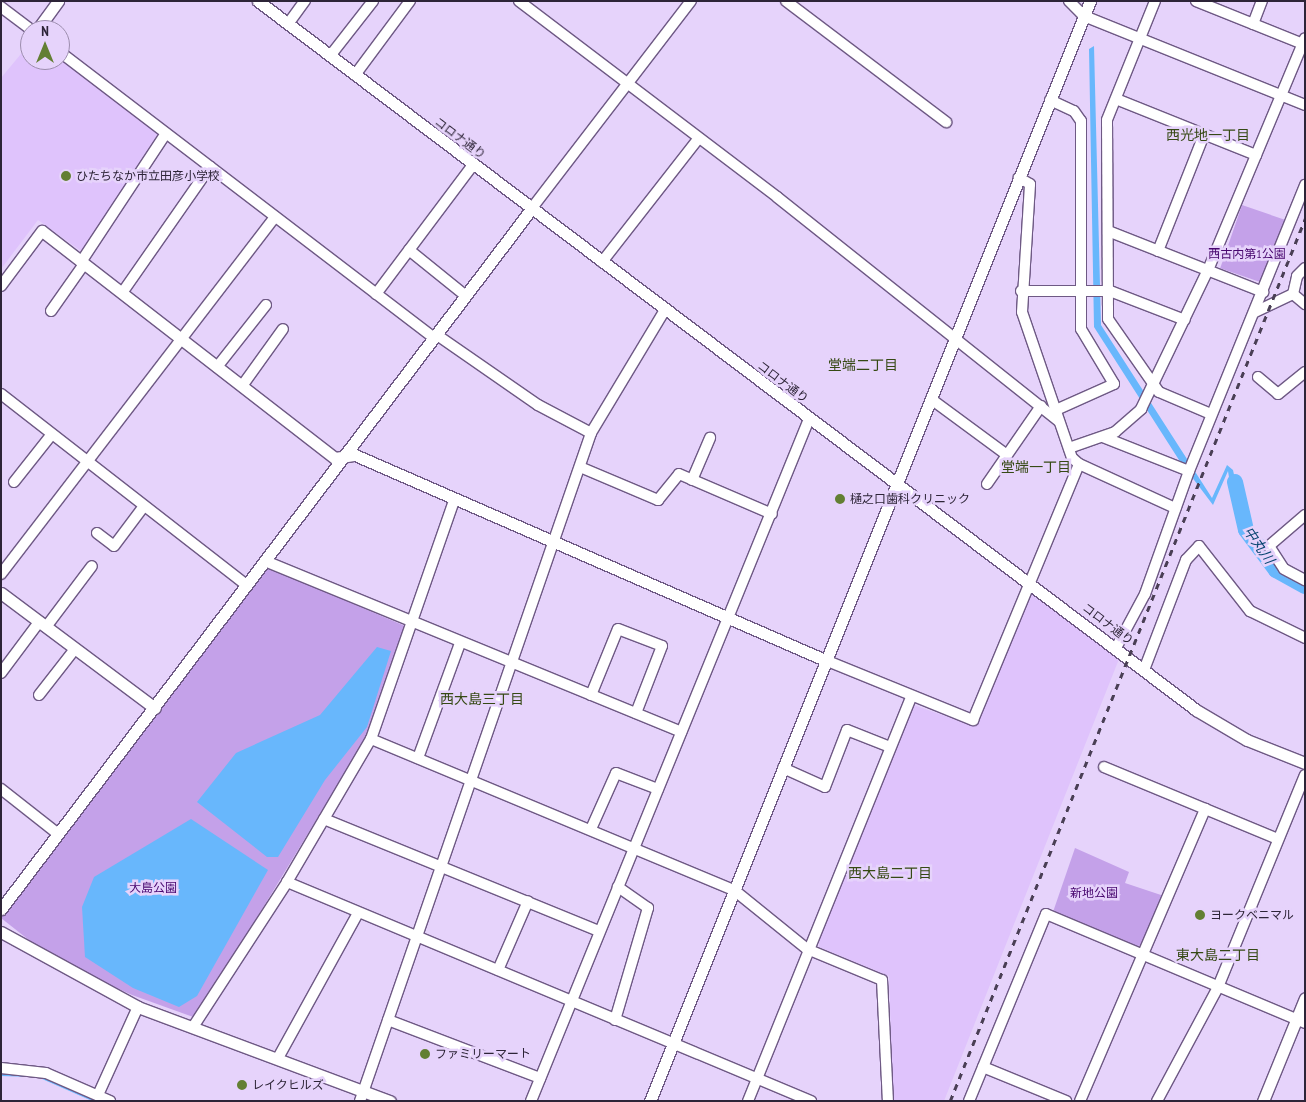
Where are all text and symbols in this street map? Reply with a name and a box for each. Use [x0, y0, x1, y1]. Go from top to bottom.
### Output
north arrow [20, 20, 70, 70]
text: N [41, 22, 49, 40]
street label: コロナ通り [432, 114, 488, 162]
district label: 西光地一丁目 [1166, 127, 1250, 143]
place label: ひたちなか市立田彦小学校 [76, 169, 220, 183]
marker: ひたちなか市立田彦小学校 [60, 170, 72, 182]
park label: 西古内第1公園 [1208, 247, 1286, 261]
district label: 堂端二丁目 [828, 357, 898, 373]
street label: コロナ通り [755, 358, 811, 406]
district label: 堂端一丁目 [1001, 459, 1071, 475]
place label: 樋之口歯科クリニック [850, 492, 970, 506]
marker: 樋之口歯科クリニック [834, 493, 846, 505]
water label: 中丸川 [1240, 523, 1278, 567]
street label: コロナ通り [1080, 600, 1136, 648]
district label: 西大島三丁目 [440, 691, 524, 707]
district label: 西大島二丁目 [848, 865, 932, 881]
park label: 大島公園 [129, 881, 177, 895]
park label: 新地公園 [1070, 886, 1118, 900]
place label: ヨークベニマル [1210, 908, 1294, 922]
marker: ヨークベニマル [1194, 909, 1206, 921]
district label: 東大島二丁目 [1176, 947, 1260, 963]
place label: ファミリーマート [435, 1047, 531, 1061]
marker: ファミリーマート [419, 1048, 431, 1060]
place label: レイクヒルズ [252, 1078, 324, 1092]
marker: レイクヒルズ [236, 1079, 248, 1091]

